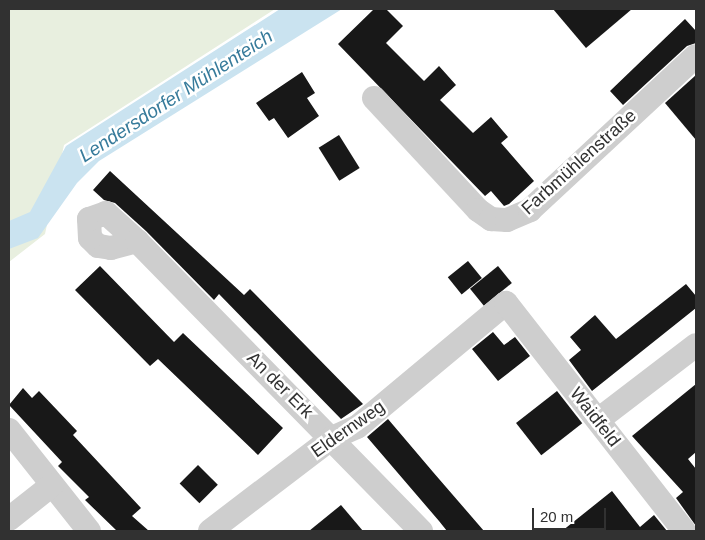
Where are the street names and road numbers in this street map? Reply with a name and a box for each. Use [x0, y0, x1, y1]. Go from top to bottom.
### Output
street label: Farbmühlenstraße [517, 105, 641, 219]
street label: An der Erk [242, 347, 318, 423]
street label: Waidfeld [565, 383, 625, 451]
street label: Eldernweg [307, 396, 389, 462]

